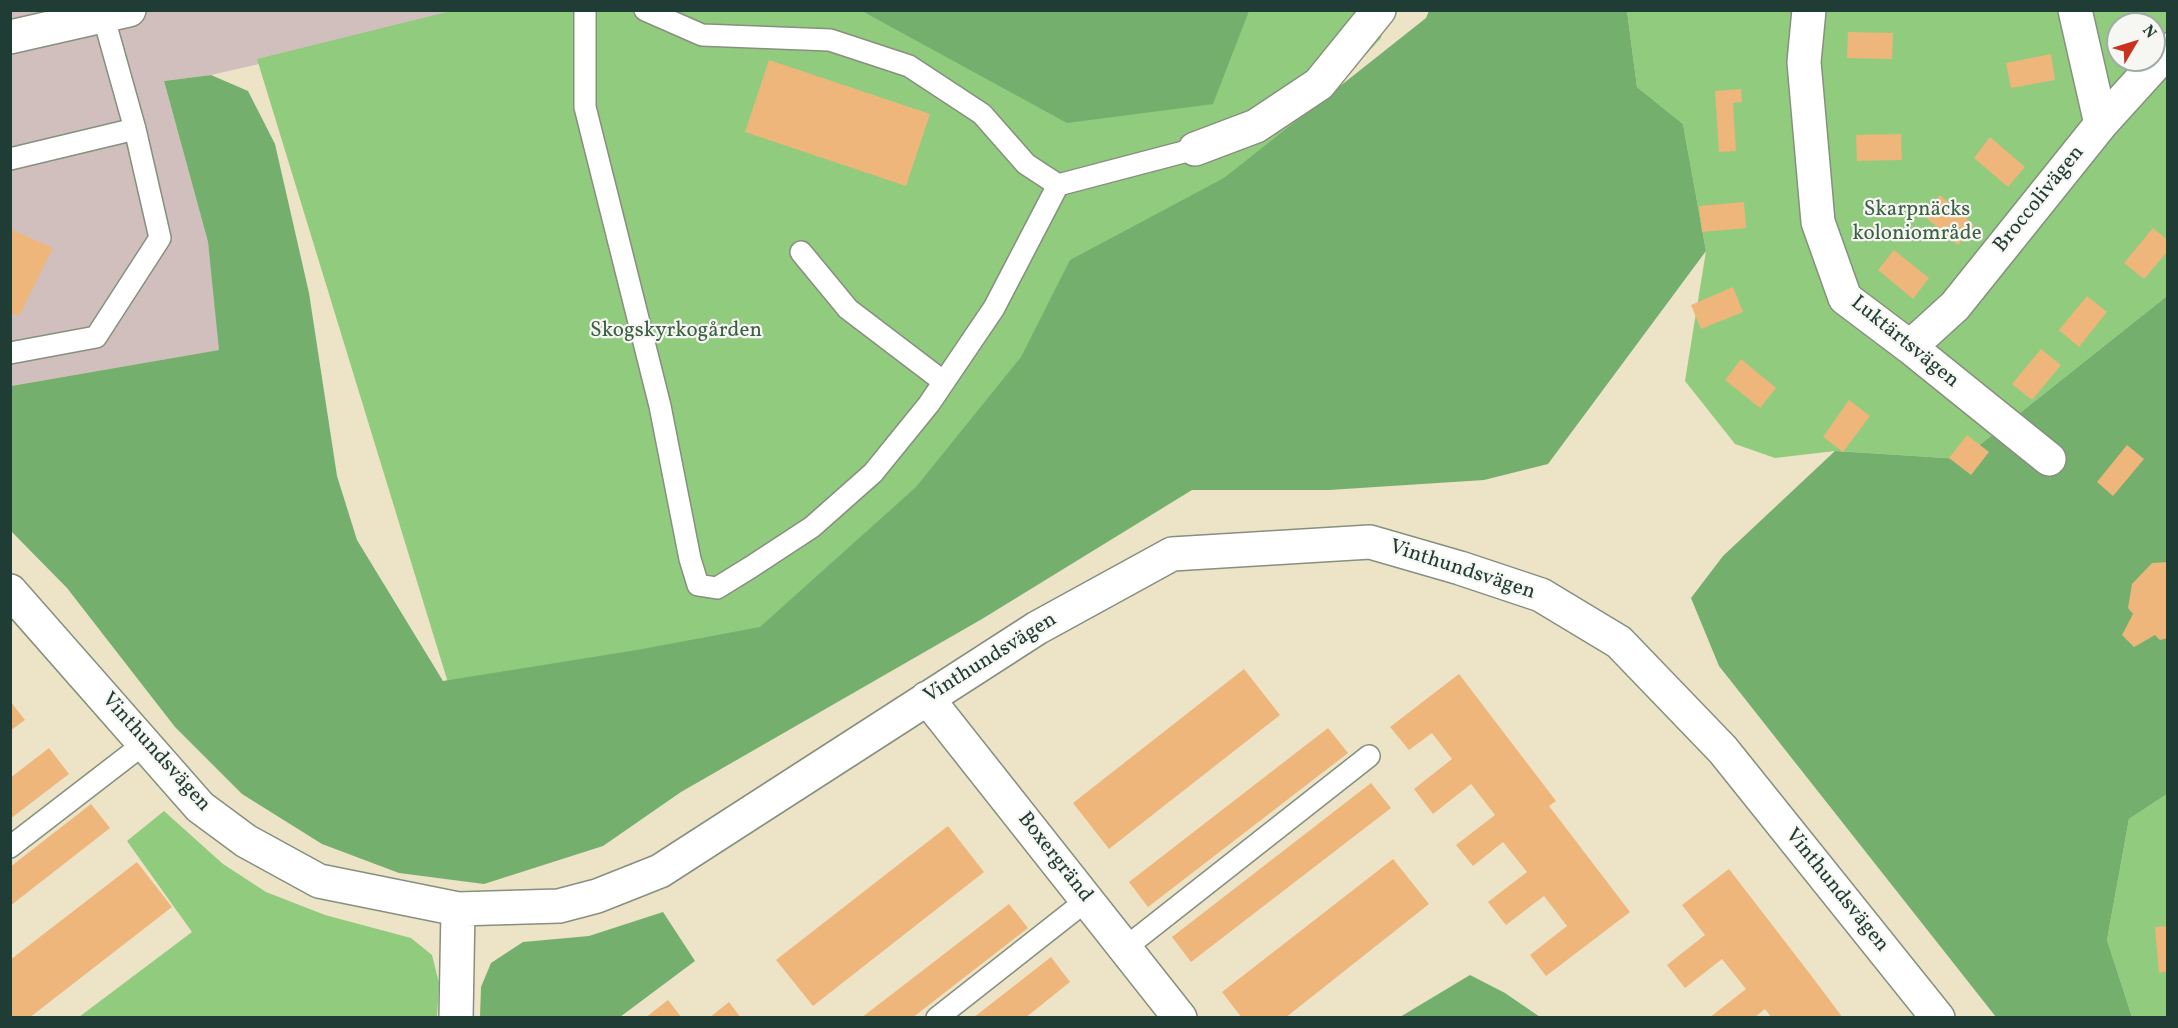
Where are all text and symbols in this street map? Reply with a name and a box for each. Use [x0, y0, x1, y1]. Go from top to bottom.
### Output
north arrow [2106, 12, 2166, 72]
text: N [2136, 21, 2161, 44]
street label: Broccolivägen [1989, 141, 2091, 259]
park label: Skarpnäcks koloniområde [1852, 198, 1982, 248]
street label: Luktärtsvägen [1845, 292, 1963, 394]
park label: Skogskyrkogården [590, 319, 762, 345]
street label: Vinthundsvägen [1386, 536, 1538, 606]
street label: Vinthundsvägen [920, 608, 1062, 710]
street label: Vinthundsvägen [95, 688, 215, 818]
street label: Boxergränd [1011, 808, 1097, 908]
street label: Vinthundsvägen [1778, 824, 1894, 958]

